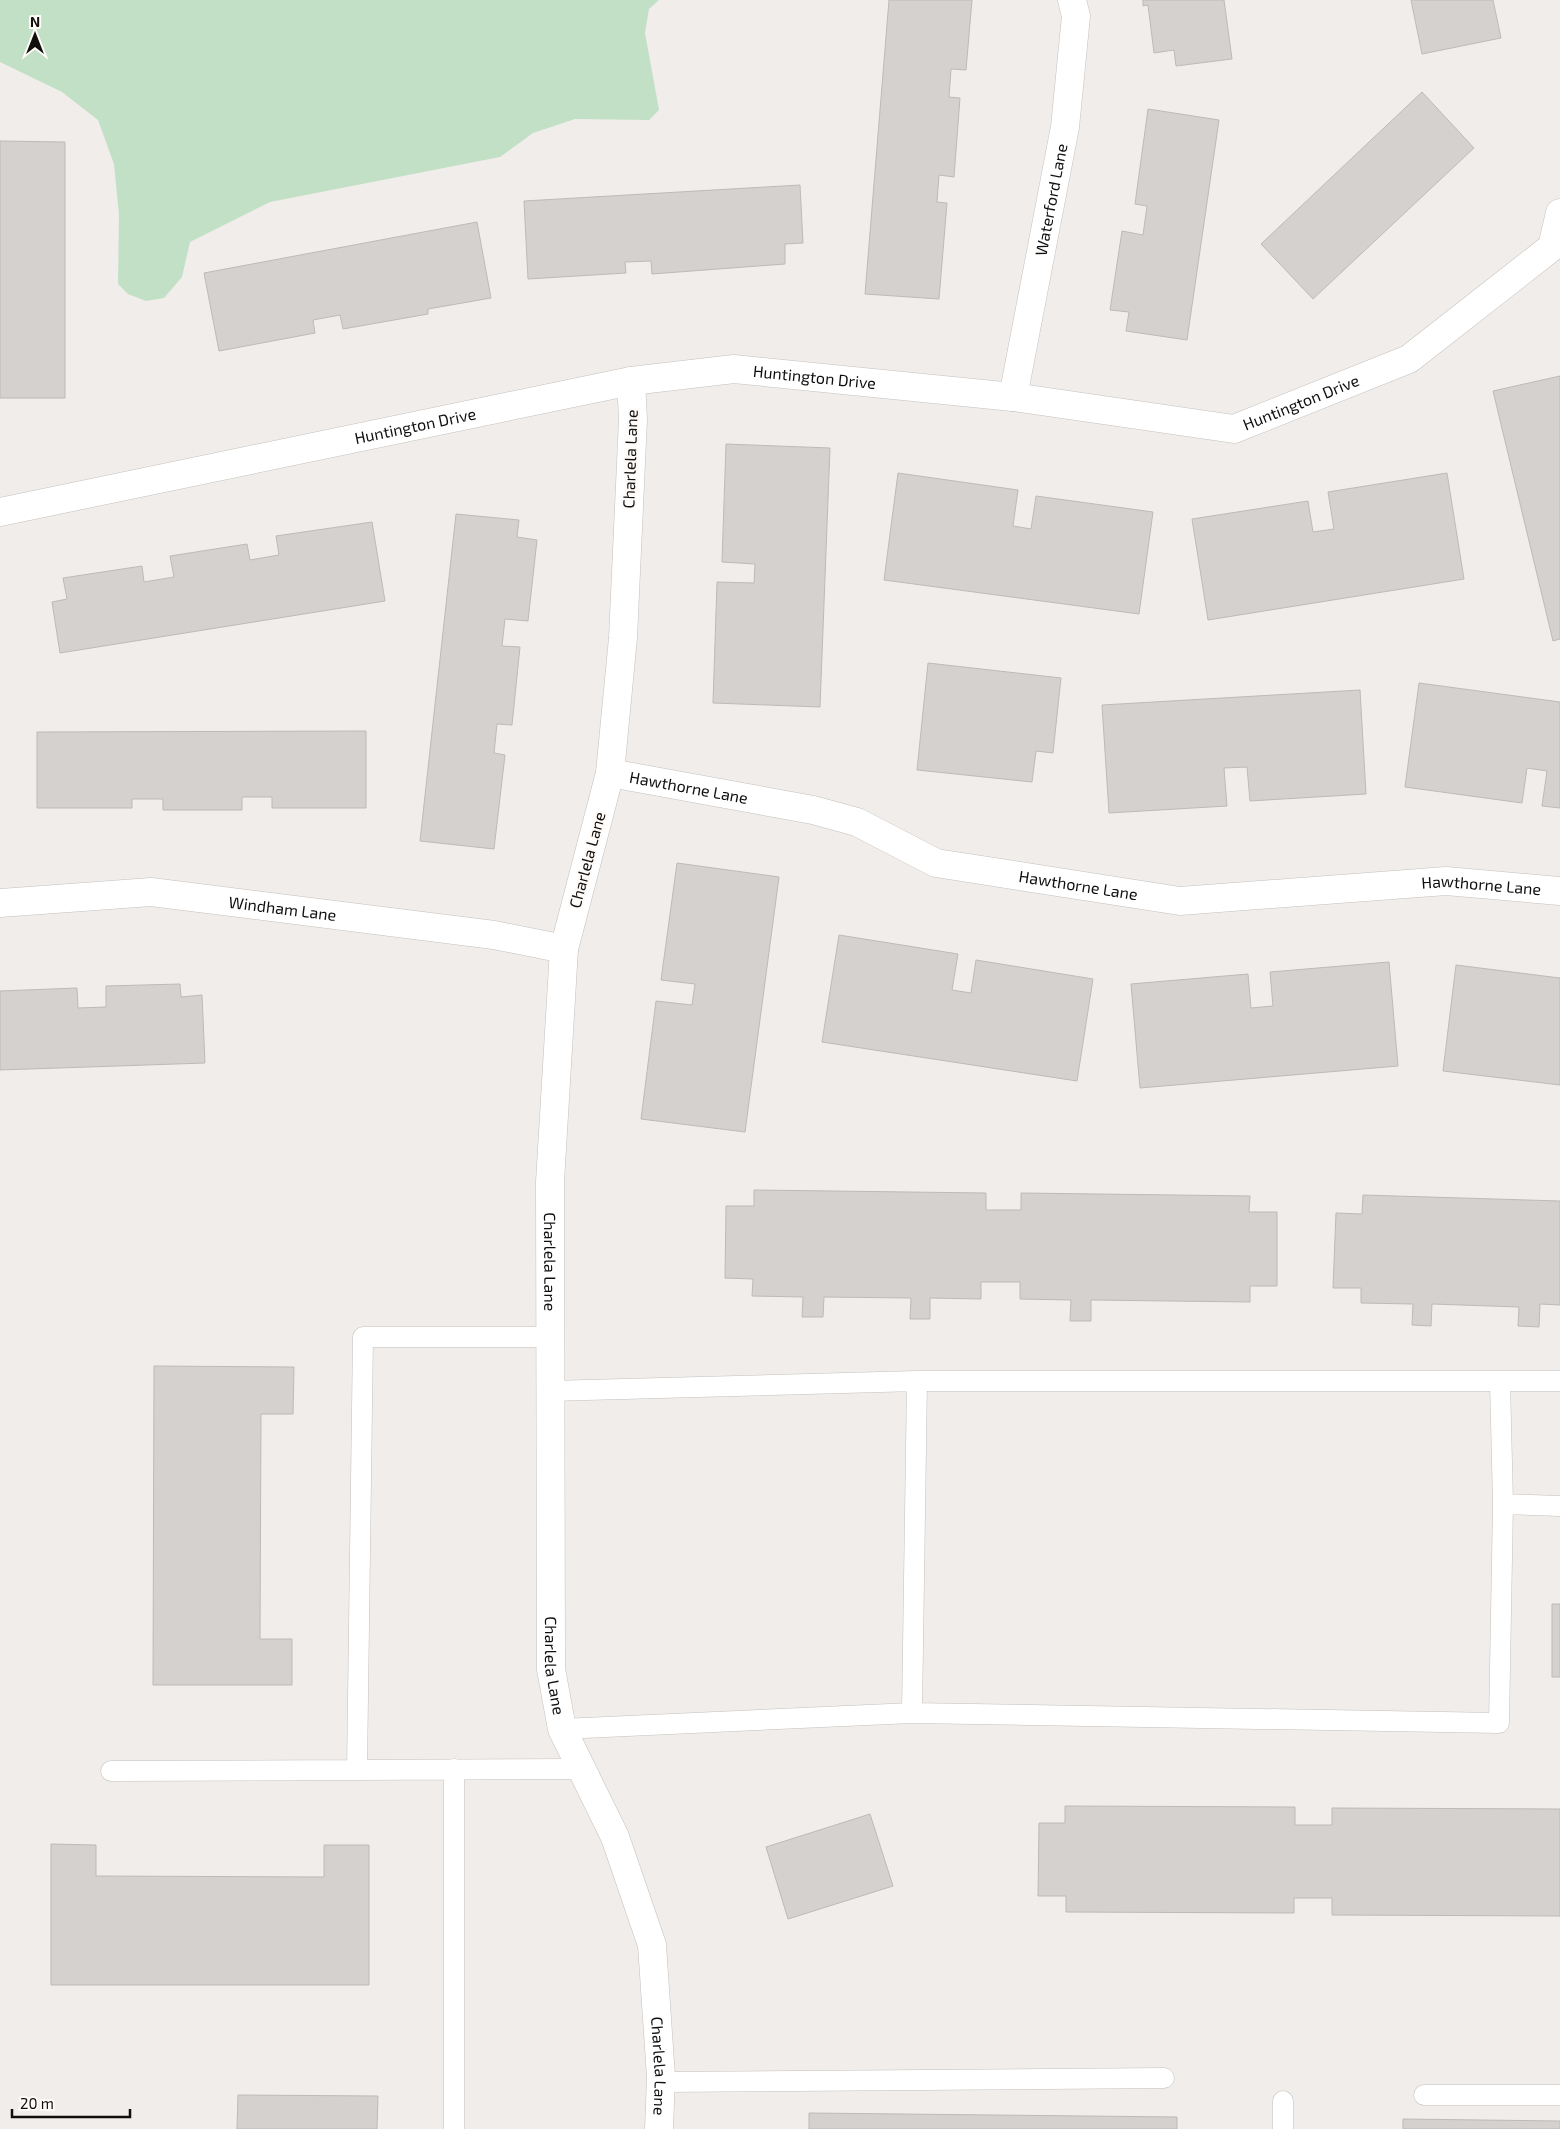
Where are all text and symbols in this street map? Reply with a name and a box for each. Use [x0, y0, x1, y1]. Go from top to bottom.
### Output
north arrow [10, 10, 60, 60]
text: N [30, 13, 40, 30]
street label: Waterford Lane [1030, 142, 1071, 257]
street label: Huntington Drive [752, 361, 877, 392]
street label: Huntington Drive [1240, 370, 1362, 433]
street label: Huntington Drive [353, 403, 477, 447]
street label: Charlela Lane [618, 409, 641, 509]
street label: Hawthorne Lane [628, 767, 750, 807]
street label: Charlela Lane [565, 810, 609, 910]
street label: Hawthorne Lane [1018, 866, 1139, 903]
street label: Hawthorne Lane [1421, 871, 1542, 898]
street label: Windham Lane [228, 892, 338, 924]
street label: Charlela Lane [541, 1212, 560, 1311]
street label: Charlela Lane [542, 1616, 569, 1716]
street label: Charlela Lane [648, 2016, 671, 2116]
scale bar [12, 2086, 130, 2118]
text: 20 m [20, 2094, 54, 2112]

